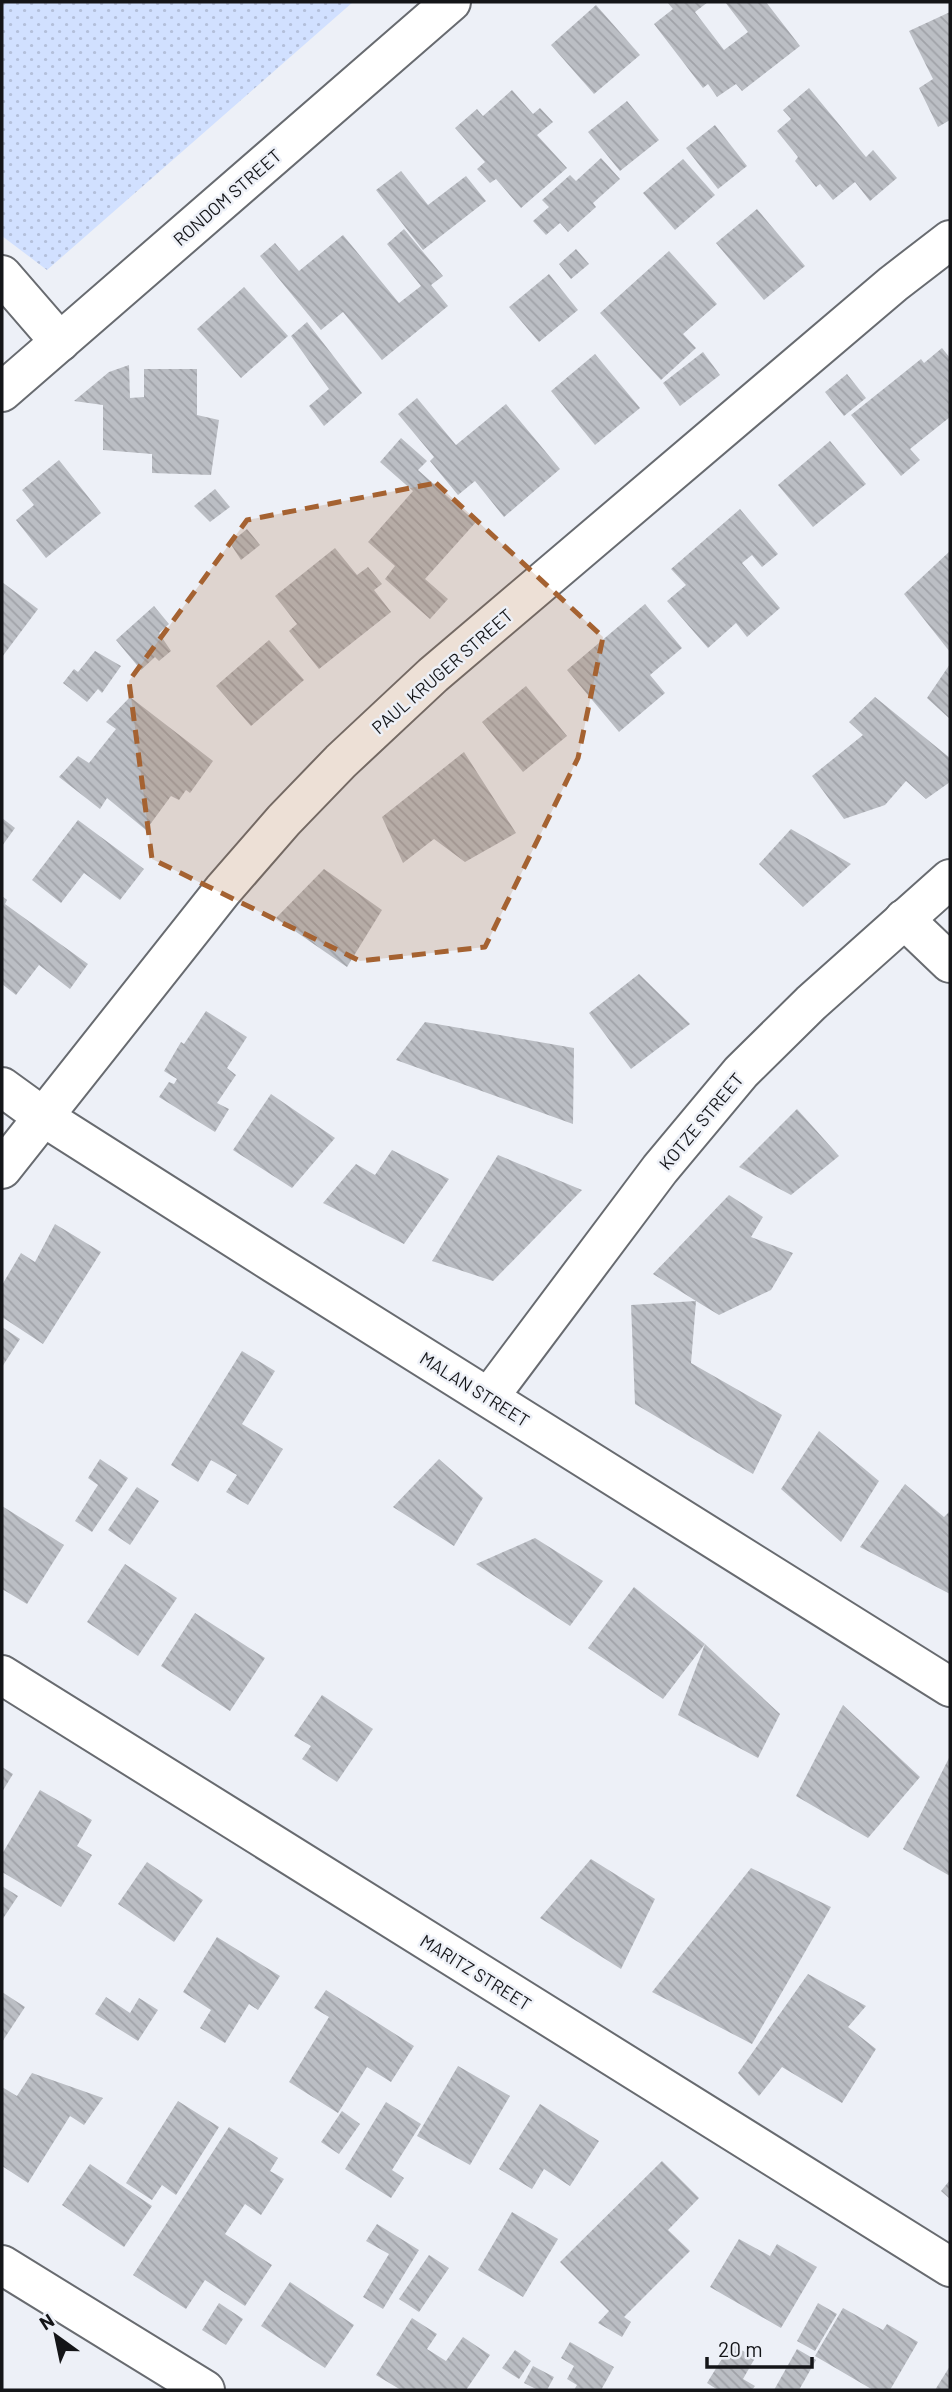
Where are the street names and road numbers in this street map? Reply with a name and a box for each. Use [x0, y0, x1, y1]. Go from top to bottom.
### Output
street label: RONDOM STREET [168, 144, 286, 250]
street label: PAUL KRUGER STREET [367, 604, 517, 738]
street label: KOTZE STREET [654, 1068, 748, 1174]
street label: MALAN STREET [416, 1347, 534, 1431]
street label: MARITZ STREET [416, 1929, 536, 2015]

